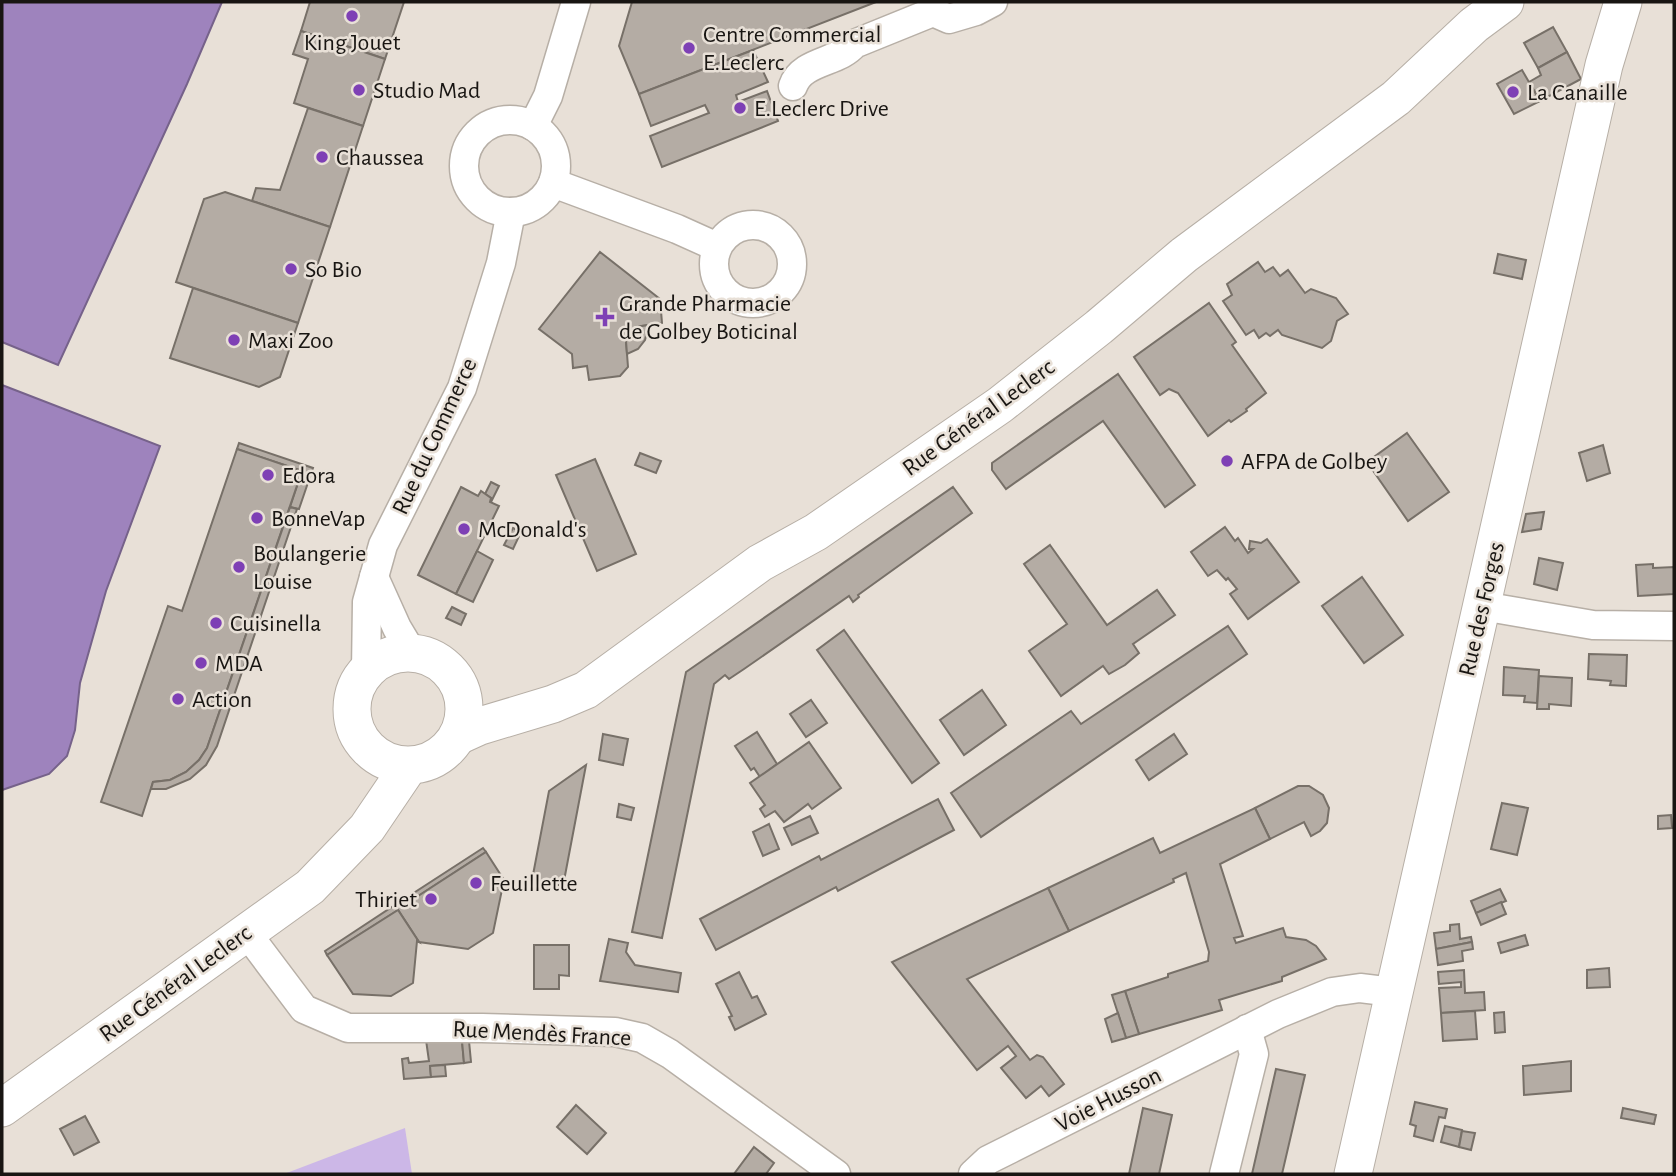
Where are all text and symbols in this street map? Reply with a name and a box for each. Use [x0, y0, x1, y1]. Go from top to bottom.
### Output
marker: King Jouet [344, 8, 360, 24]
place label: Centre Commercial E.Leclerc [703, 23, 881, 75]
place label: King Jouet [304, 31, 401, 55]
marker: Centre Commercial E.Leclerc [681, 40, 697, 56]
place label: Studio Mad [373, 79, 480, 103]
place label: La Canaille [1527, 81, 1628, 105]
marker: Studio Mad [351, 82, 367, 98]
marker: La Canaille [1505, 84, 1521, 100]
place label: E.Leclerc Drive [754, 97, 889, 121]
marker: E.Leclerc Drive [732, 100, 748, 116]
place label: Chaussea [336, 146, 424, 170]
marker: Chaussea [314, 149, 330, 165]
place label: So Bio [305, 258, 362, 282]
marker: So Bio [283, 261, 299, 277]
place label: Grande Pharmacie de Golbey Boticinal [619, 292, 798, 344]
marker: Grande Pharmacie de Golbey Boticinal [597, 309, 613, 325]
place label: Maxi Zoo [248, 329, 334, 353]
marker: Maxi Zoo [226, 332, 242, 348]
street label: Rue du Commerce [388, 355, 482, 518]
street label: Rue Général Leclerc [898, 355, 1059, 481]
place label: AFPA de Golbey [1241, 450, 1387, 474]
marker: AFPA de Golbey [1219, 453, 1235, 469]
place label: Edora [282, 464, 336, 488]
marker: Edora [260, 467, 276, 483]
place label: BonneVap [271, 507, 365, 531]
marker: BonneVap [249, 510, 265, 526]
place label: McDonald's [478, 518, 587, 542]
marker: McDonald's [456, 521, 472, 537]
street label: Rue des Forges [1455, 540, 1509, 679]
place label: Boulangerie Louise [253, 542, 366, 594]
marker: Boulangerie Louise [231, 559, 247, 575]
place label: Cuisinella [230, 612, 321, 636]
marker: Cuisinella [208, 615, 224, 631]
place label: MDA [215, 652, 263, 676]
marker: MDA [193, 655, 209, 671]
place label: Action [192, 688, 252, 712]
marker: Action [170, 691, 186, 707]
place label: Feuillette [490, 872, 578, 896]
marker: Feuillette [468, 875, 484, 891]
place label: Thiriet [355, 888, 417, 912]
marker: Thiriet [423, 891, 439, 907]
street label: Rue Général Leclerc [95, 921, 256, 1047]
street label: Rue Mendès France [452, 1017, 632, 1051]
street label: Voie Husson [1052, 1063, 1165, 1137]

